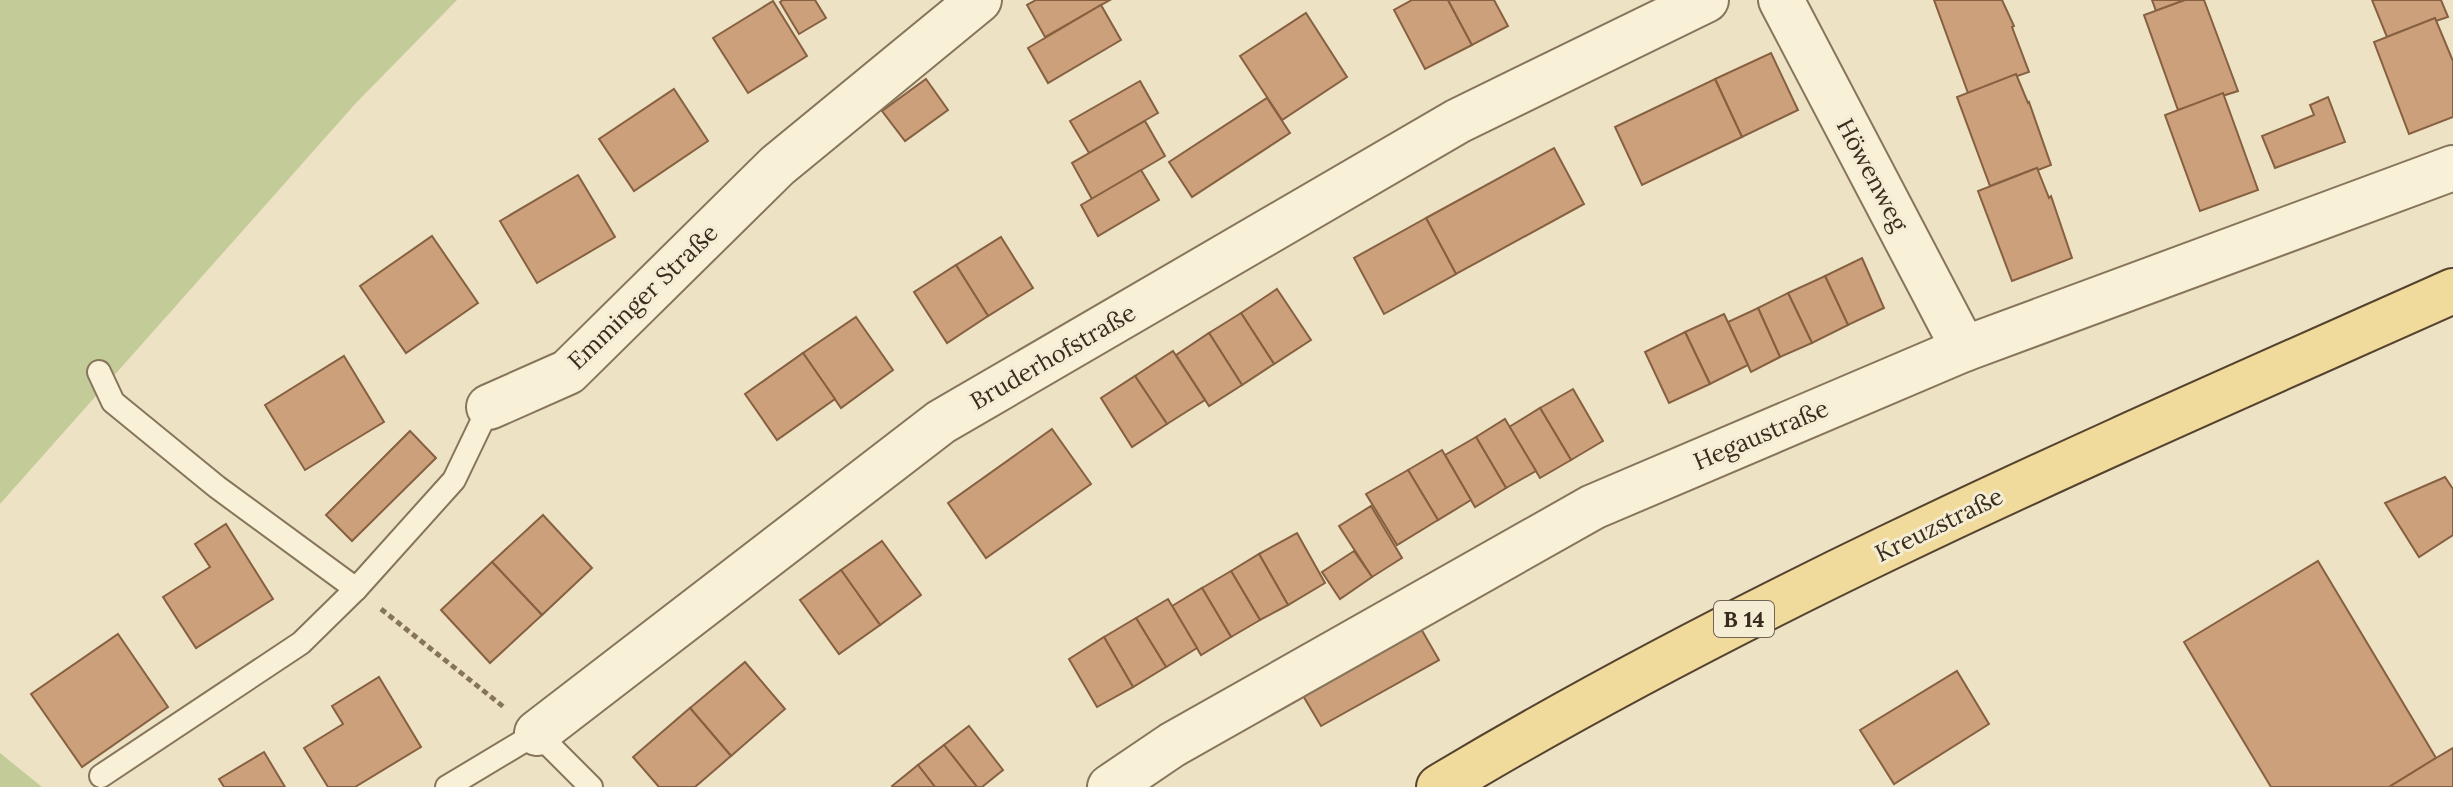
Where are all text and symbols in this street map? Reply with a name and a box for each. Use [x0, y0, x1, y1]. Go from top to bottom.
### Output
street label: Höwenweg [1830, 113, 1915, 237]
street label: Emminger Straße [561, 217, 724, 376]
street label: Bruderhofstraße [965, 297, 1141, 416]
street label: Hegaustraße [1689, 392, 1833, 477]
street label: Kreuzstraße [1870, 480, 2008, 569]
road number: B 14 [1714, 601, 1774, 637]

